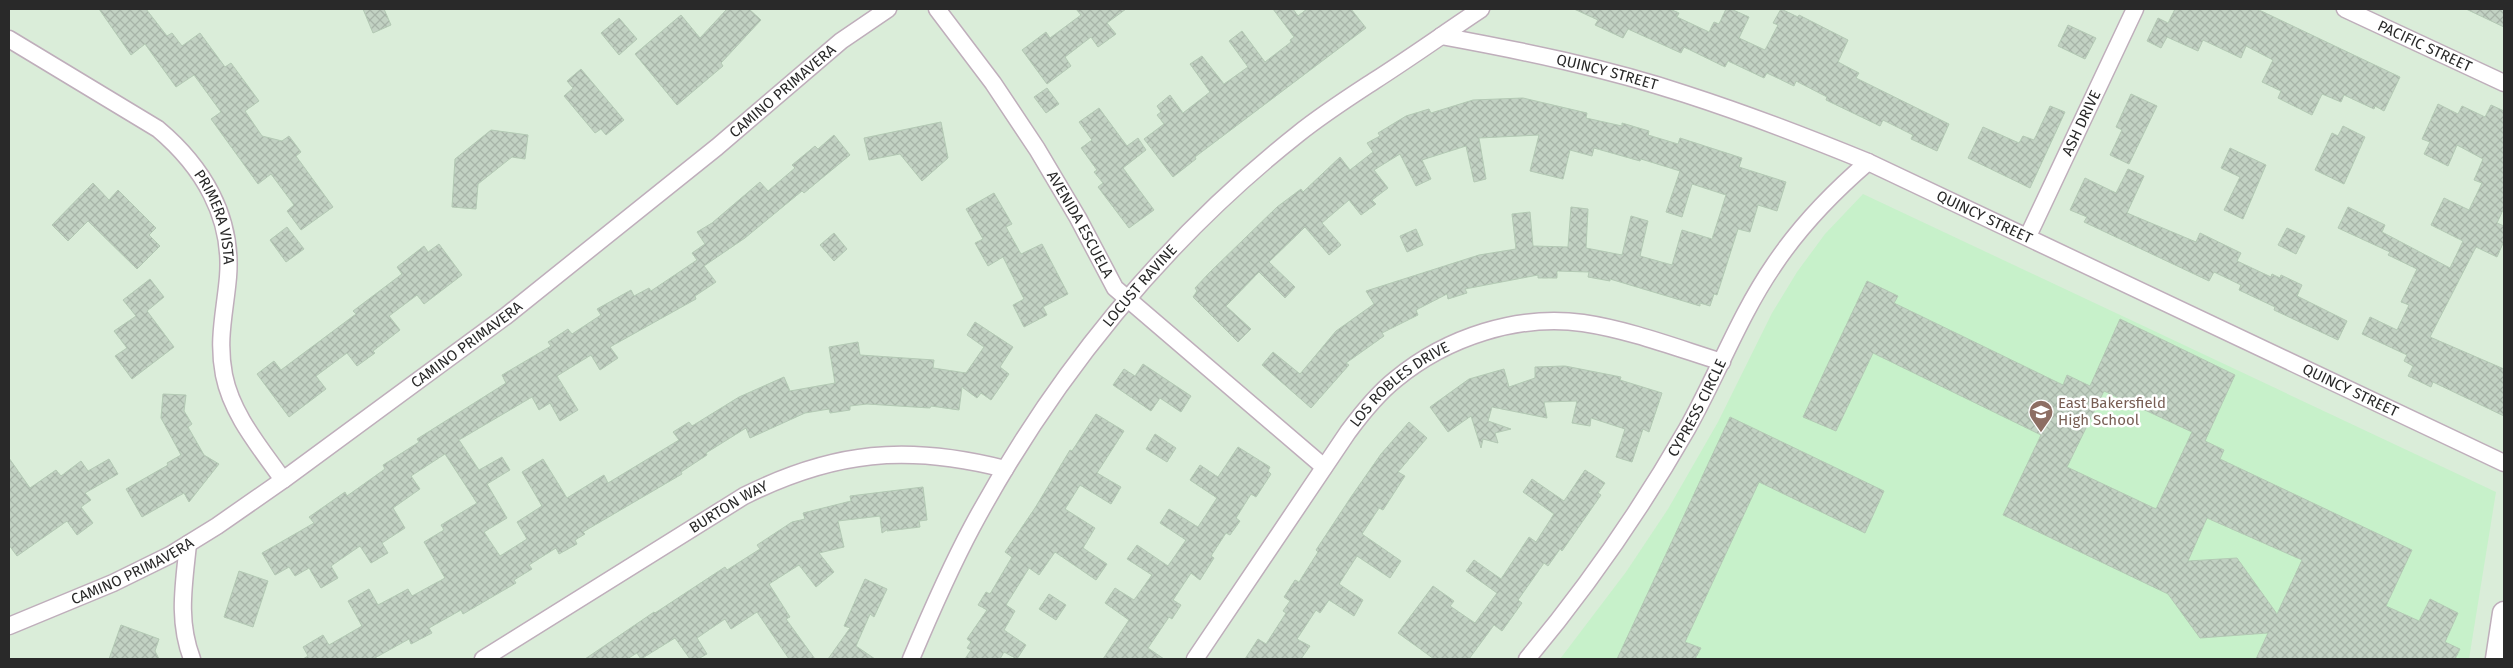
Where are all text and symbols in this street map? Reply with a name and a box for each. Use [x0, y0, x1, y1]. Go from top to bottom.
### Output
street label: PACIFIC STREET [2375, 16, 2475, 76]
street label: CAMINO PRIMAVERA [726, 40, 840, 141]
street label: QUINCY STREET [1555, 50, 1660, 94]
street label: ASH DRIVE [2058, 87, 2104, 159]
street label: PRIMERA VISTA [190, 166, 238, 265]
street label: AVENIDA ESCUELA [1043, 168, 1117, 281]
street label: QUINCY STREET [1934, 187, 2035, 248]
street label: LOCUST RAVINE [1099, 241, 1181, 331]
street label: CAMINO PRIMAVERA [408, 297, 526, 392]
street label: LOS ROBLES DRIVE [1346, 338, 1452, 430]
street label: CYPRESS CIRCLE [1664, 356, 1730, 460]
street label: QUINCY STREET [2300, 360, 2401, 421]
place label: East Bakersfield High School [2058, 394, 2166, 429]
school or university icon: East Bakersfield High School [2028, 399, 2054, 433]
street label: BURTON WAY [686, 477, 771, 537]
street label: CAMINO PRIMAVERA [68, 533, 197, 608]

